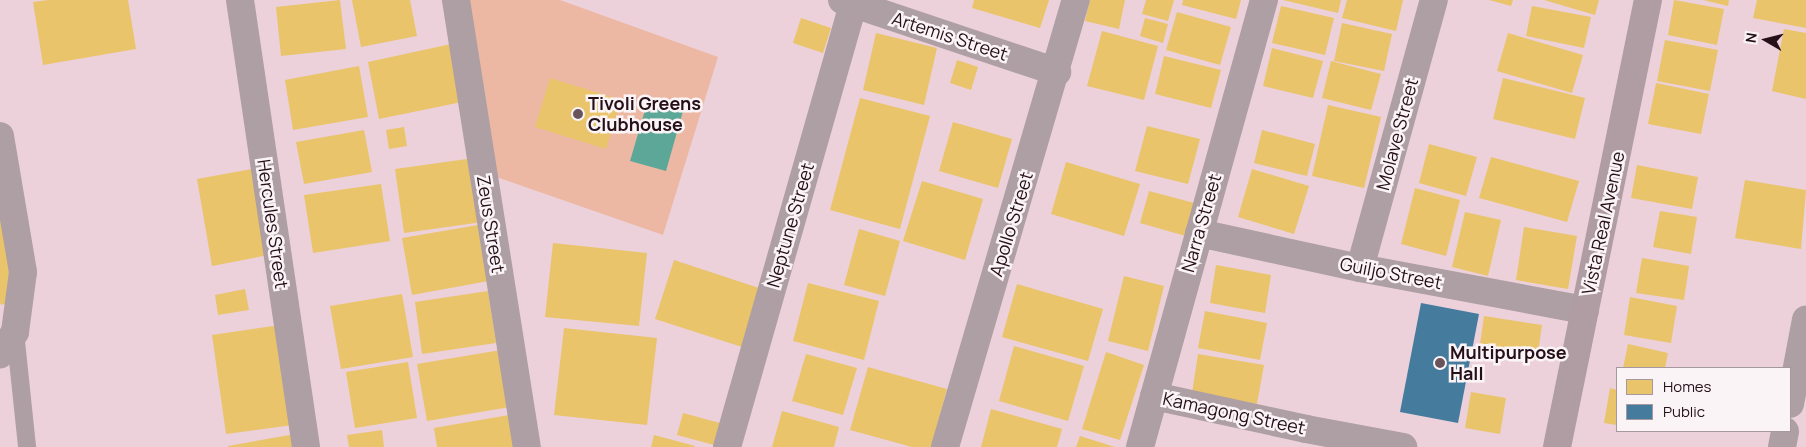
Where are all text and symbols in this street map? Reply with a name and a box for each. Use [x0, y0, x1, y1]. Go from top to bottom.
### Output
street label: Artemis Street [889, 7, 1011, 65]
north arrow [1741, 15, 1791, 65]
text: N [1741, 32, 1761, 44]
street label: Molave Street [1372, 75, 1422, 193]
place label: Tivoli Greens Clubhouse [588, 93, 701, 136]
marker: Tivoli Greens Clubhouse [572, 108, 584, 120]
street label: Vista Real Avenue [1577, 149, 1629, 297]
street label: Hercules Street [253, 158, 293, 290]
street label: Neptune Street [762, 160, 818, 290]
street label: Apollo Street [985, 169, 1037, 279]
street label: Narra Street [1177, 171, 1225, 275]
street label: Zeus Street [473, 174, 509, 274]
street label: Guiljo Street [1338, 253, 1444, 293]
place label: Multipurpose Hall [1450, 342, 1567, 384]
marker: Multipurpose Hall [1434, 357, 1446, 369]
legend [1616, 367, 1791, 432]
text: Homes [1663, 376, 1711, 397]
street label: Kamagong Street [1161, 387, 1307, 439]
text: Public [1663, 401, 1705, 422]

